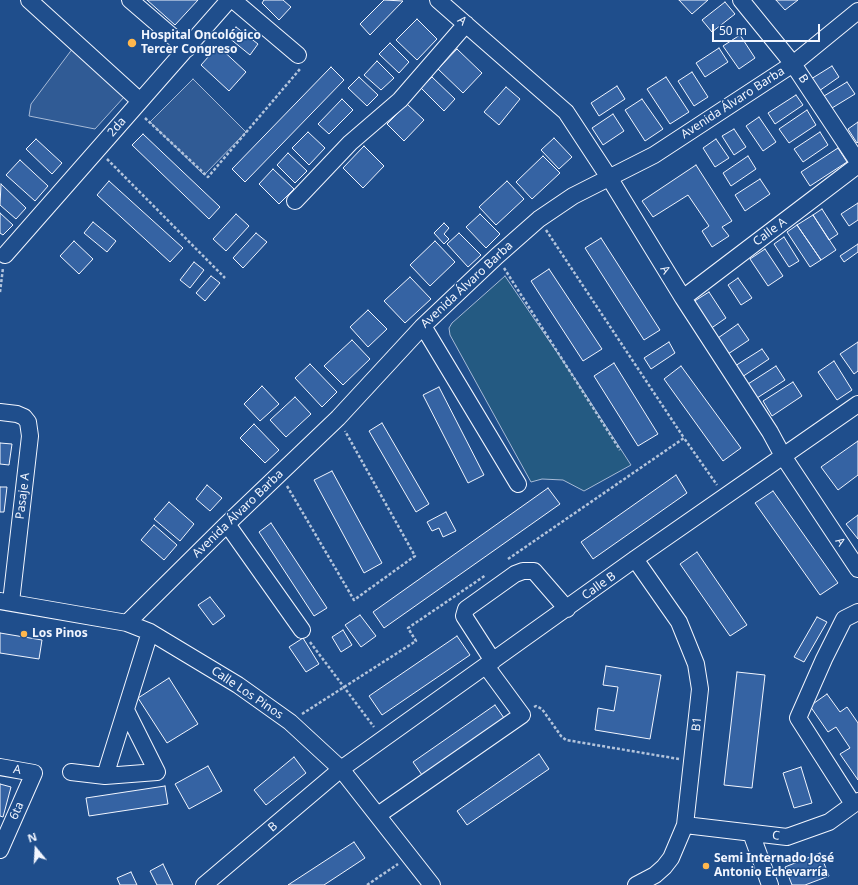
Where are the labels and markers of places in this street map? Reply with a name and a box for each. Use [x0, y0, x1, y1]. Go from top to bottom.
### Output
place label: Hospital Oncológico Tercer Congreso [141, 29, 261, 57]
marker: Hospital Oncológico Tercer Congreso [126, 37, 138, 49]
place label: Los Pinos [32, 627, 88, 641]
marker: Los Pinos [19, 629, 29, 639]
place label: Semi Internado José Antonio Echevarría [714, 852, 834, 880]
marker: Semi Internado José Antonio Echevarría [701, 861, 711, 871]

